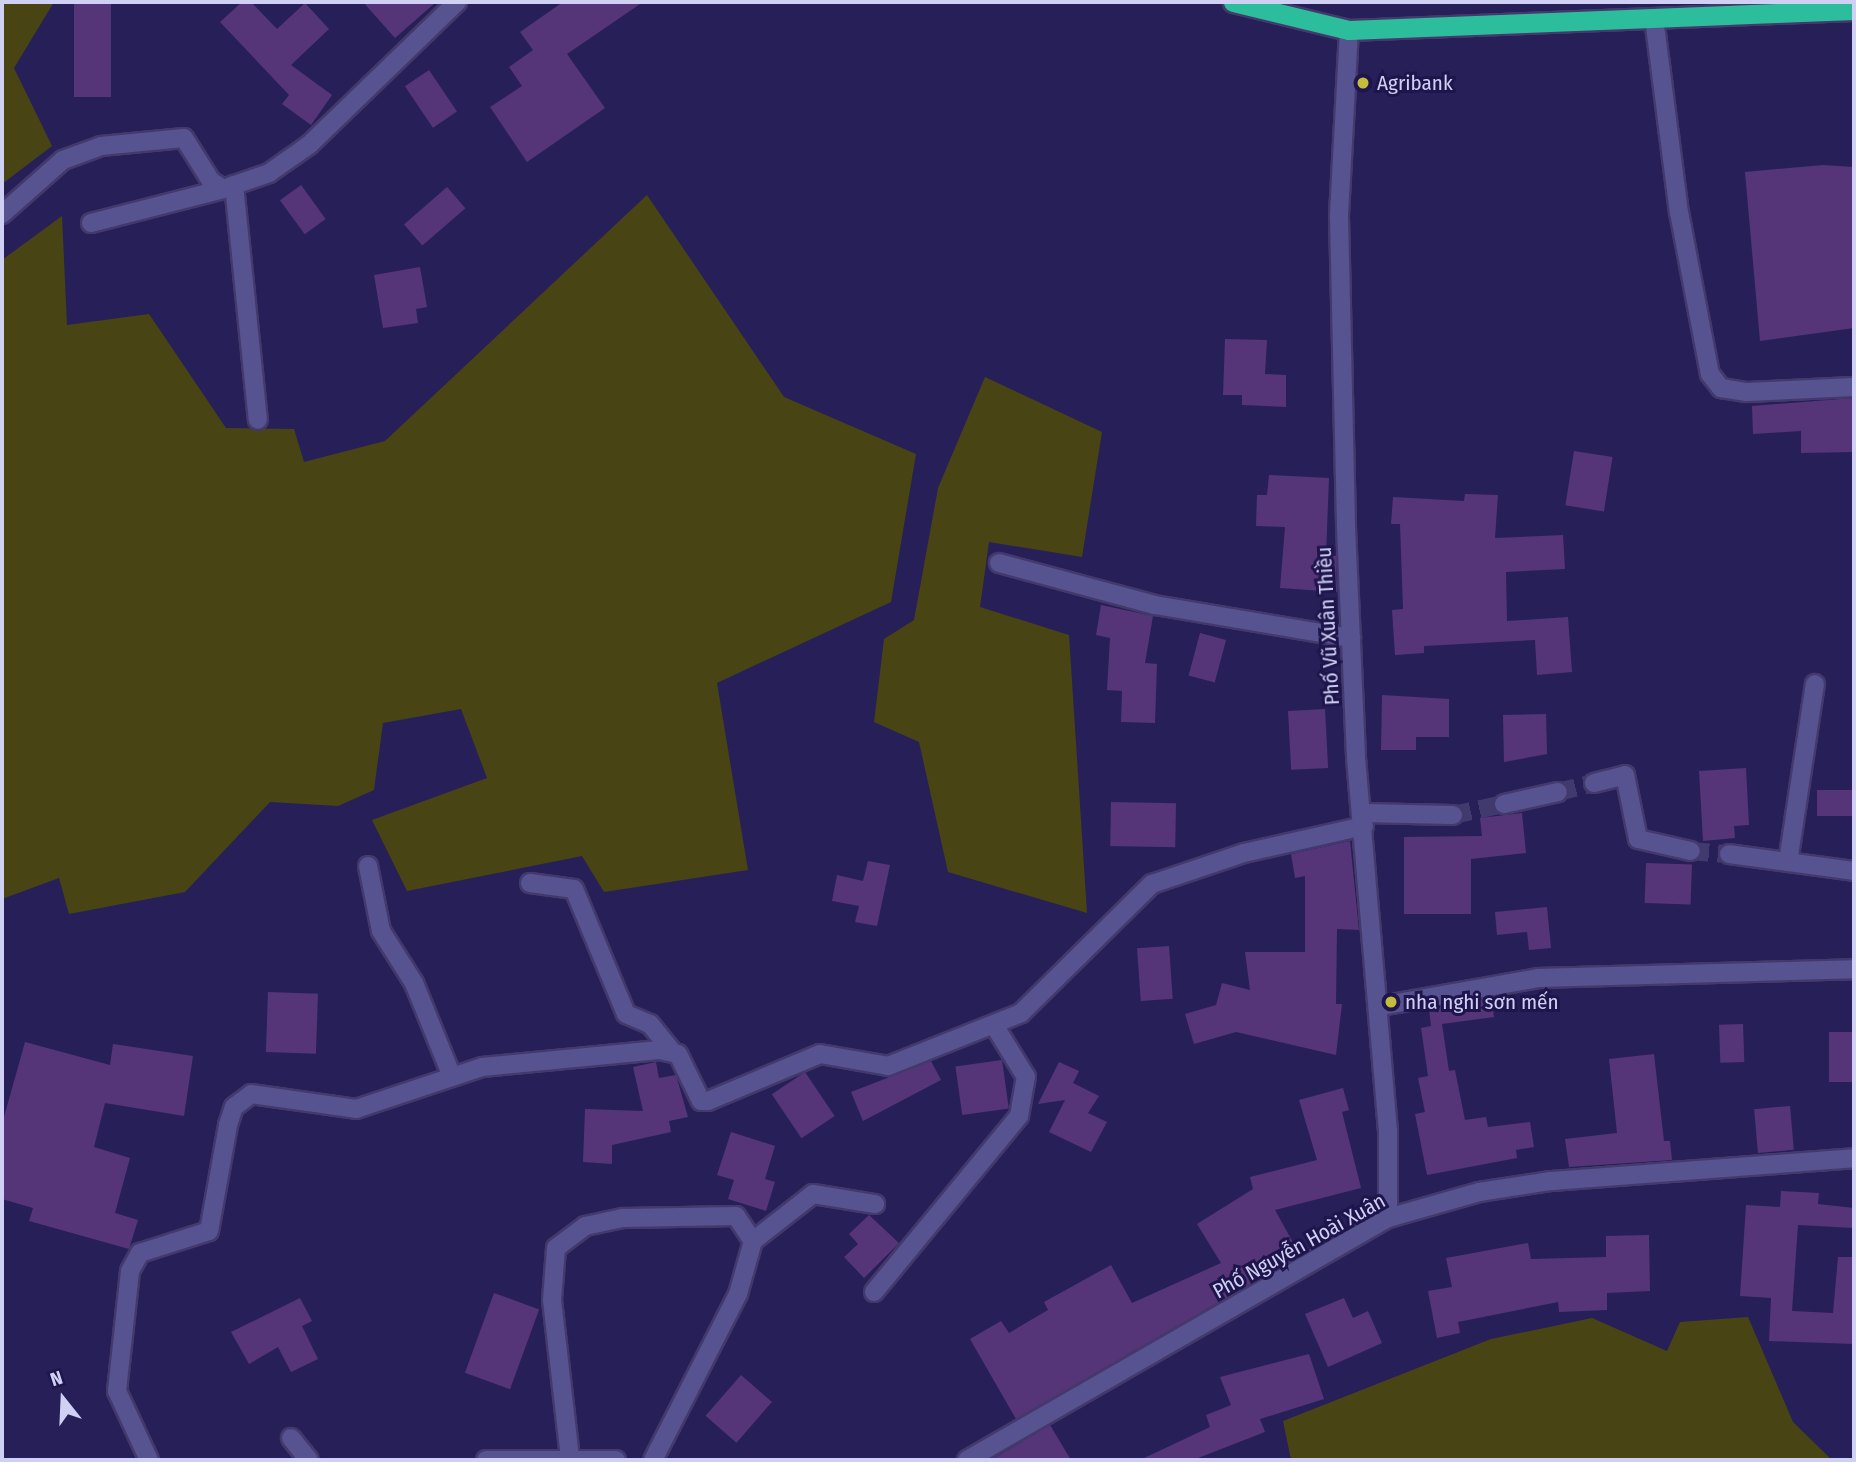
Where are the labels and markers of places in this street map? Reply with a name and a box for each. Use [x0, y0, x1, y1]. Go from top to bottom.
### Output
place label: Agribank [1377, 70, 1453, 96]
marker: Agribank [1355, 75, 1371, 91]
place label: nha nghi sơn mến [1405, 989, 1559, 1015]
marker: nha nghi sơn mến [1383, 994, 1399, 1010]

